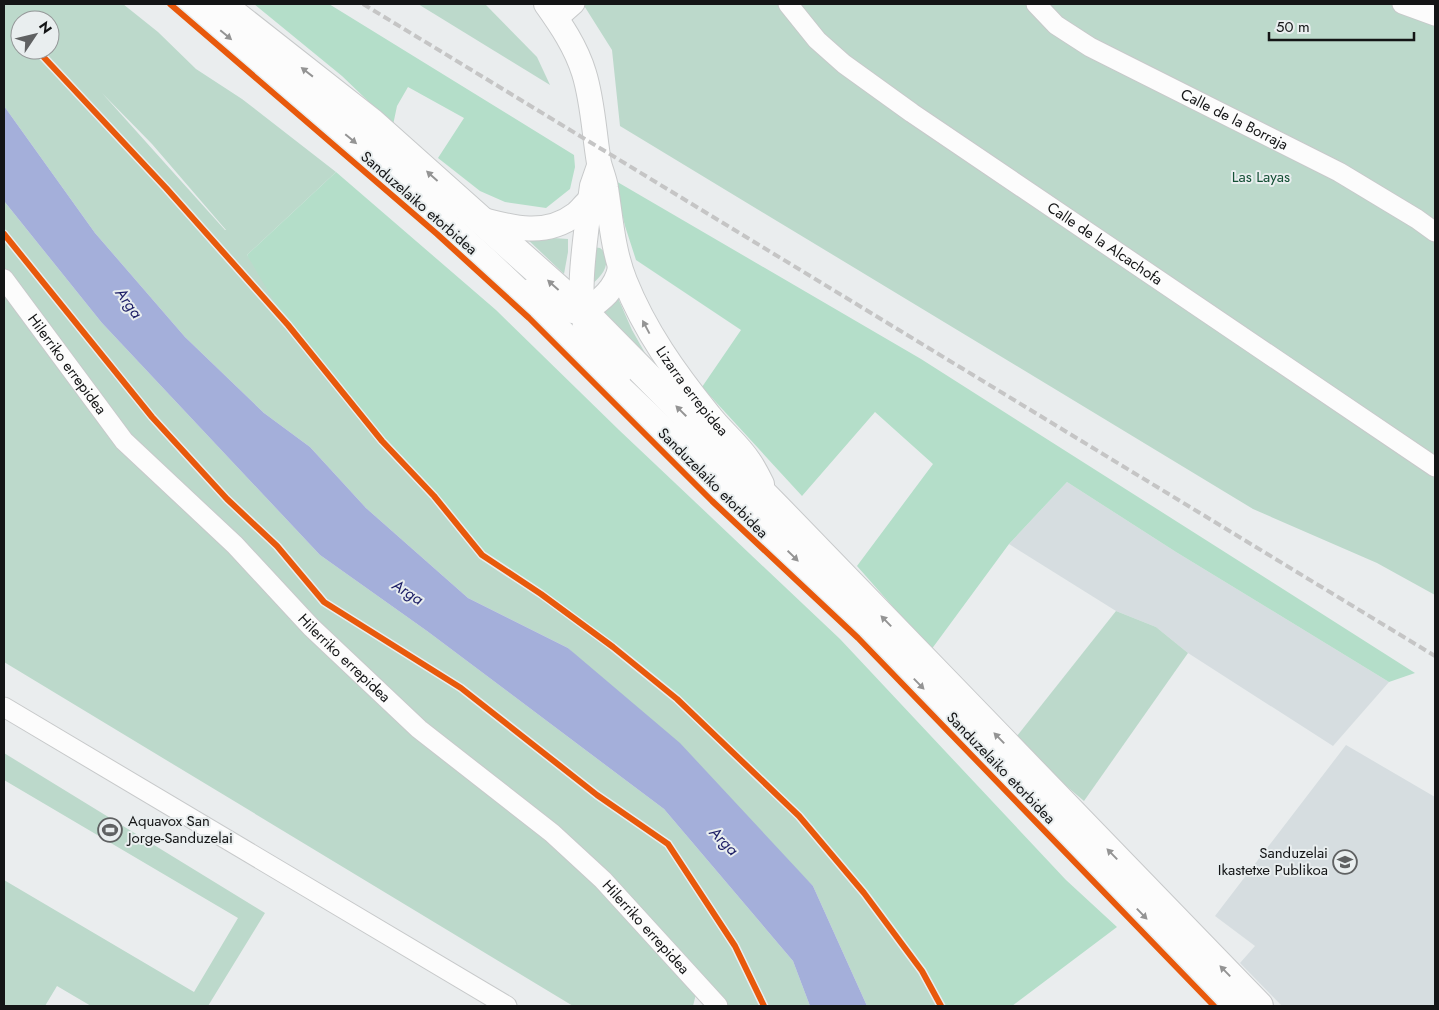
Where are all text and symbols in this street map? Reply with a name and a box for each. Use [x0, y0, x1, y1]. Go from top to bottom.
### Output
north arrow [10, 10, 60, 60]
scale bar [1269, 10, 1414, 42]
text: 50 m [1276, 16, 1310, 38]
text: N [34, 17, 57, 38]
one-way arrow [220, 29, 232, 41]
one-way arrow [301, 66, 314, 77]
street label: Calle de la Borraja [1177, 83, 1292, 156]
one-way arrow [344, 134, 357, 145]
street label: Sanduzelaiko etorbidea [356, 146, 482, 260]
park label: Las Layas [1232, 166, 1290, 188]
one-way arrow [425, 171, 438, 182]
street label: Calle de la Alcachofa [1043, 197, 1167, 291]
one-way arrow [546, 279, 559, 290]
water label: Arga [109, 282, 148, 323]
street label: Hilerriko errepidea [22, 309, 112, 419]
one-way arrow [642, 320, 651, 334]
street label: Lizarra errepidea [650, 342, 733, 441]
one-way arrow [675, 405, 687, 417]
street label: Sanduzelaiko etorbidea [653, 423, 773, 543]
one-way arrow [786, 550, 798, 562]
water label: Arga [387, 573, 428, 611]
street label: Hilerriko errepidea [293, 609, 395, 708]
one-way arrow [880, 615, 892, 627]
one-way arrow [913, 678, 925, 690]
street label: Sanduzelaiko etorbidea [942, 707, 1060, 829]
one-way arrow [993, 732, 1005, 744]
place label: Aquavox San Jorge-Sanduzelai [126, 810, 233, 849]
sports icon: Aquavox San Jorge-Sanduzelai [97, 817, 123, 843]
water label: Arga [703, 820, 744, 861]
place label: Sanduzelai Ikastetxe Publikoa [1218, 842, 1328, 881]
one-way arrow [1106, 849, 1118, 861]
school or university icon: Sanduzelai Ikastetxe Publikoa [1332, 849, 1358, 875]
street label: Hilerriko errepidea [597, 875, 695, 979]
one-way arrow [1135, 908, 1147, 920]
one-way arrow [1219, 966, 1231, 978]

